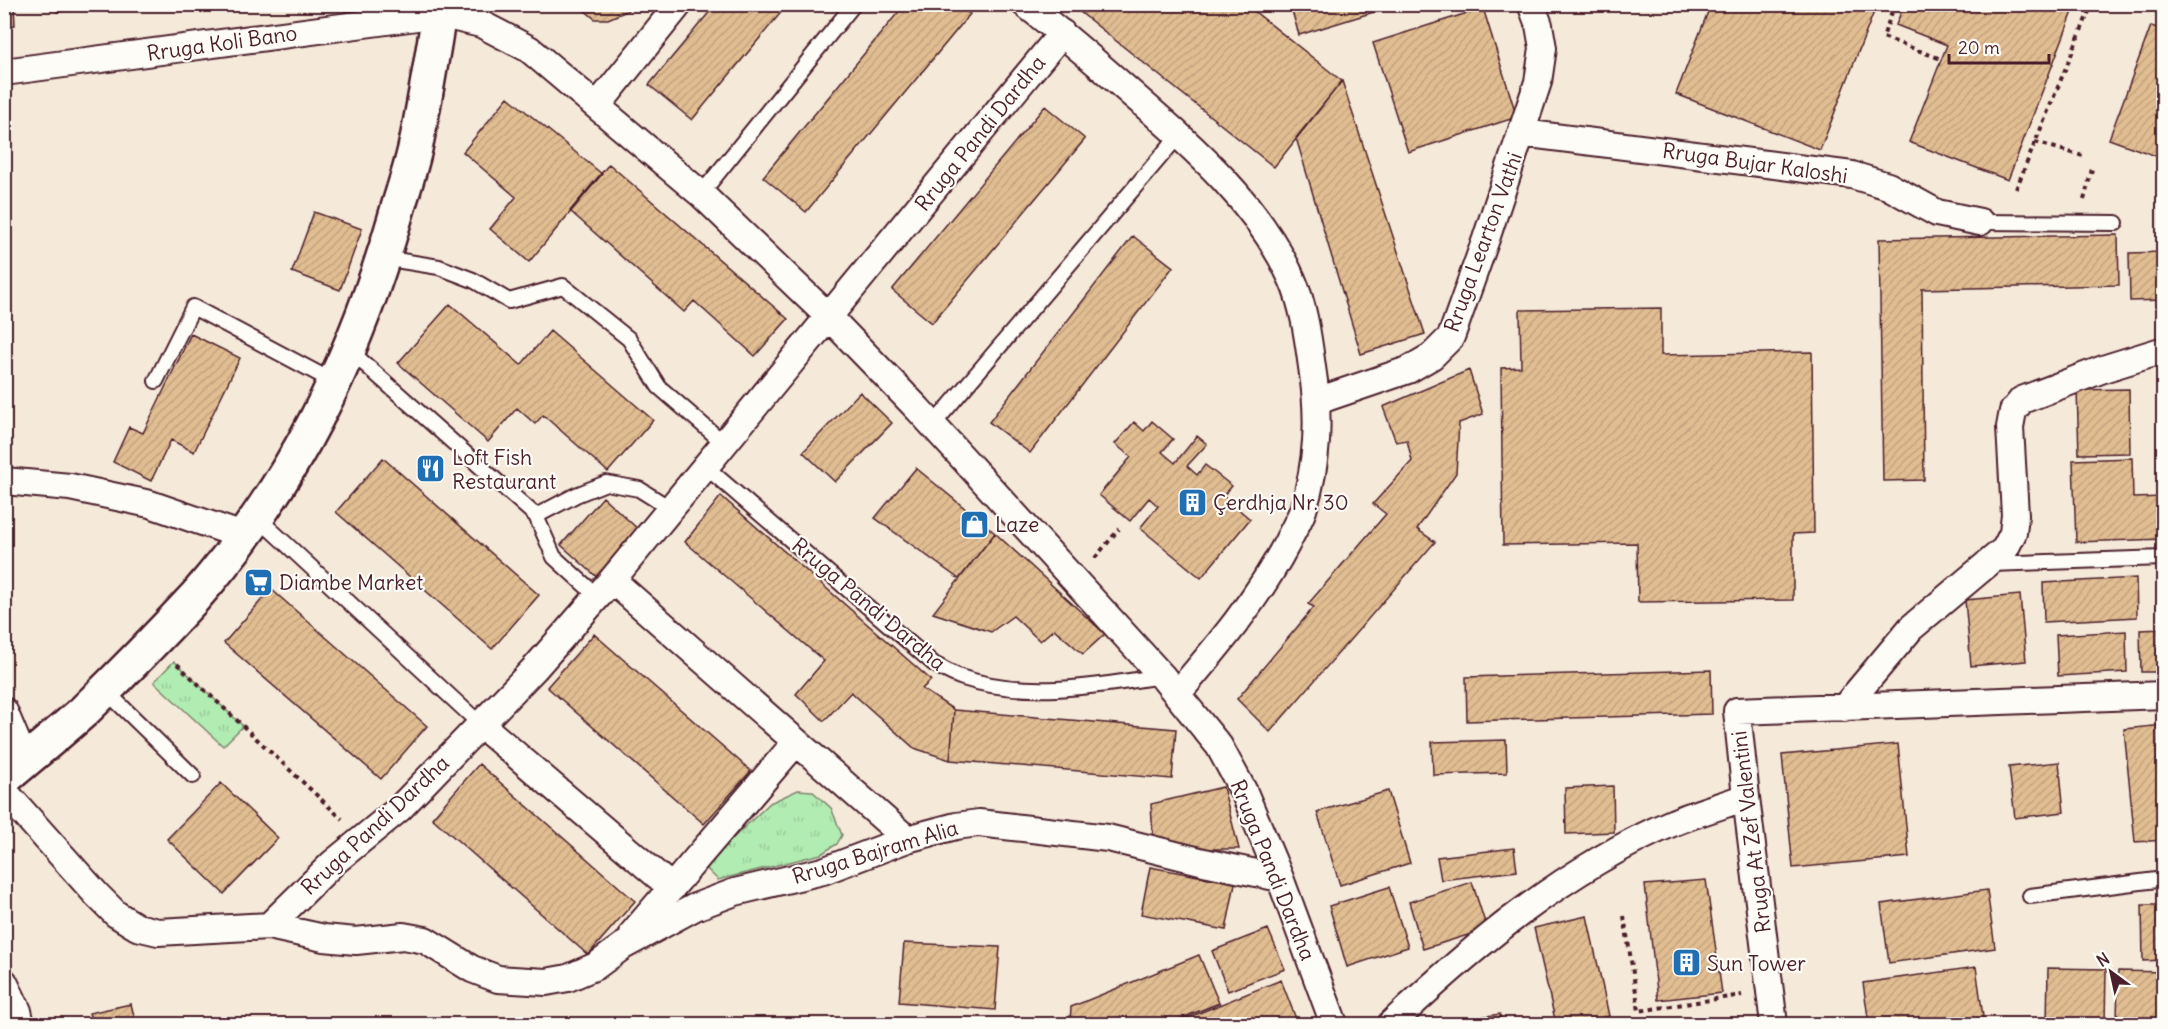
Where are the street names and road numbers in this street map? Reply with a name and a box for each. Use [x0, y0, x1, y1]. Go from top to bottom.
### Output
street label: Rruga Koli Bano [145, 19, 299, 67]
street label: Rruga Pandi Dardha [909, 50, 1051, 216]
street label: Rruga Bujar Kaloshi [1661, 137, 1849, 189]
street label: Rruga Learton Vathi [1438, 148, 1528, 336]
street label: Rruga Pandi Dardha [786, 532, 952, 676]
street label: Rruga At Zef Valentini [1725, 729, 1777, 935]
street label: Rruga Pandi Dardha [295, 749, 455, 901]
street label: Rruga Pandi Dardha [1224, 776, 1322, 964]
street label: Rruga Bajram Alia [789, 814, 961, 890]

